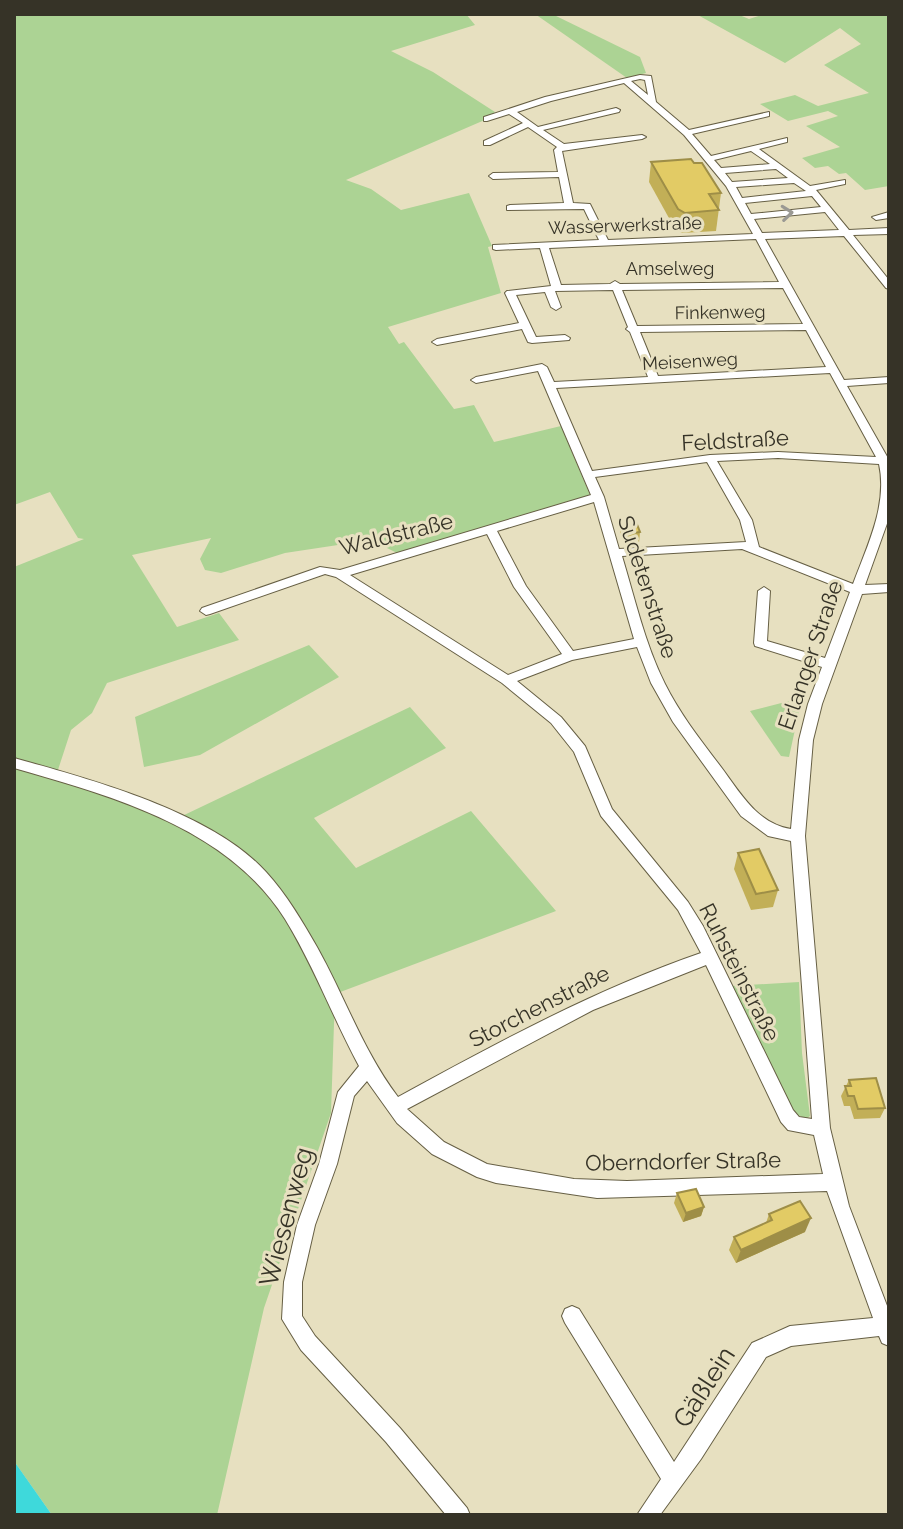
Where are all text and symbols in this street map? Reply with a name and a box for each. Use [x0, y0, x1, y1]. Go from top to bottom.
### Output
one-way arrow [780, 205, 794, 222]
street label: Wasserwerkstraße [548, 212, 703, 238]
street label: Amselweg [626, 258, 714, 279]
street label: Finkenweg [674, 301, 766, 323]
street label: Meisenweg [642, 348, 738, 374]
street label: Feldstraße [681, 424, 789, 456]
street label: Waldstraße [336, 507, 456, 561]
street label: Sudetenstraße [613, 512, 683, 662]
street label: Erlanger Straße [772, 577, 848, 733]
street label: Ruhsteinstraße [694, 899, 786, 1045]
street label: Storchenstraße [464, 959, 614, 1053]
street label: Wiesenweg [253, 1144, 319, 1290]
street label: Oberndorfer Straße [585, 1146, 781, 1176]
street label: Gäßlein [667, 1341, 741, 1433]

